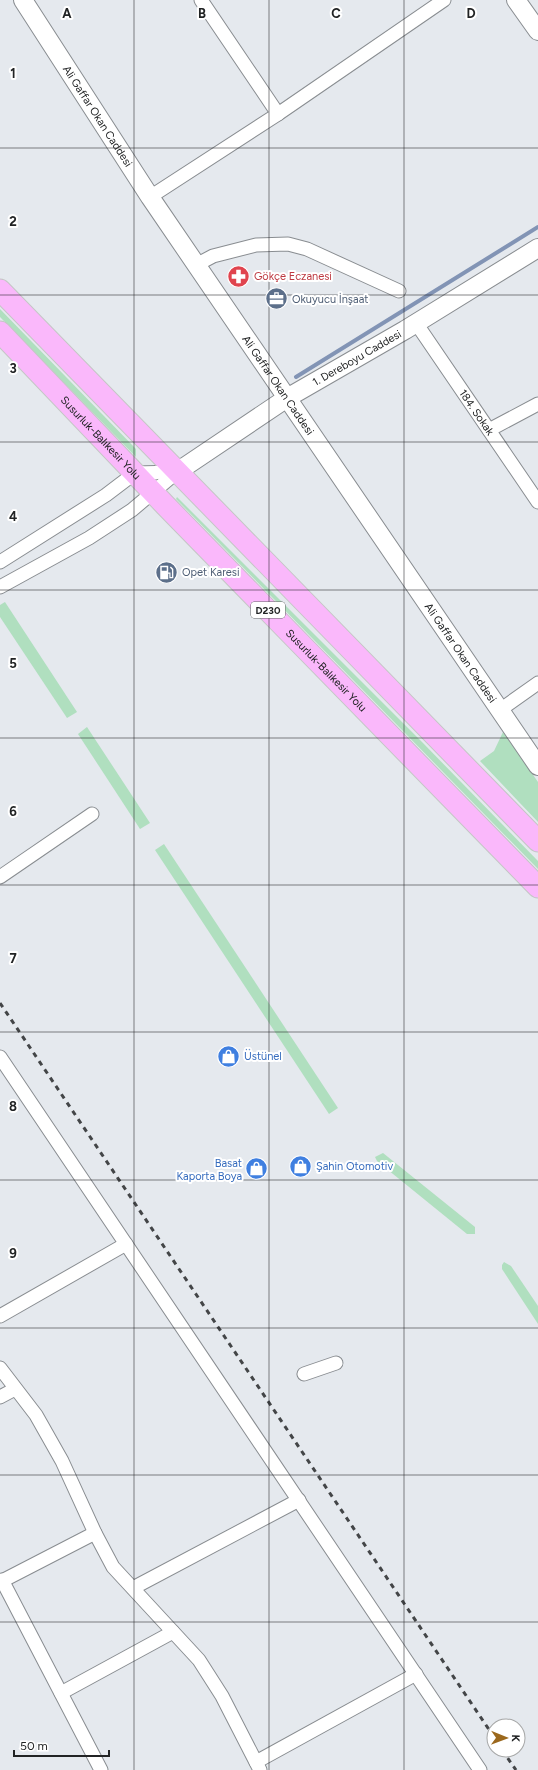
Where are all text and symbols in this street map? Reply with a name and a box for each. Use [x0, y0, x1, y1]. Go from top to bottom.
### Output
text: A [62, 6, 72, 21]
text: B [198, 6, 206, 21]
text: C [331, 6, 341, 21]
text: D [466, 6, 476, 21]
street label: Ali Gaffar Okan Caddesi [60, 63, 135, 169]
text: 1 [10, 66, 16, 81]
text: 2 [9, 214, 17, 229]
pharmacy icon: Gökçe Eczanesi [225, 263, 251, 289]
place label: Gökçe Eczanesi [254, 270, 332, 283]
office icon: Okuyucu İnşaat [263, 286, 289, 312]
place label: Okuyucu İnşaat [292, 293, 368, 306]
street label: 1. Dereboyu Caddesi [310, 328, 404, 389]
street label: Ali Gaffar Okan Caddesi [239, 333, 316, 438]
text: 3 [9, 361, 17, 376]
street label: 184. Sokak [456, 387, 497, 438]
street label: Susurluk-Balıkesir Yolu [58, 394, 143, 482]
text: 4 [9, 509, 17, 524]
fuel station icon: Opet Karesi [154, 559, 180, 585]
place label: Opet Karesi [182, 566, 240, 579]
street label: Ali Gaffar Okan Caddesi [422, 601, 499, 705]
road number: D230 [251, 602, 285, 618]
street label: Susurluk-Balıkesir Yolu [283, 627, 369, 714]
text: 5 [9, 656, 17, 671]
text: 6 [9, 804, 17, 819]
text: 7 [9, 951, 17, 966]
shop icon: Üstünel [215, 1043, 241, 1069]
place label: Üstünel [244, 1049, 282, 1063]
text: 8 [9, 1099, 17, 1114]
shop icon: Şahin Otomotiv [288, 1153, 314, 1179]
shop icon: Basat Kaporta Boya [244, 1156, 270, 1182]
place label: Basat Kaporta Boya [176, 1157, 242, 1183]
place label: Şahin Otomotiv [316, 1160, 393, 1173]
text: 9 [9, 1246, 17, 1261]
north arrow [486, 1718, 526, 1758]
scale bar [14, 1732, 109, 1758]
text: K [509, 1734, 522, 1743]
text: 50 m [20, 1739, 48, 1753]

